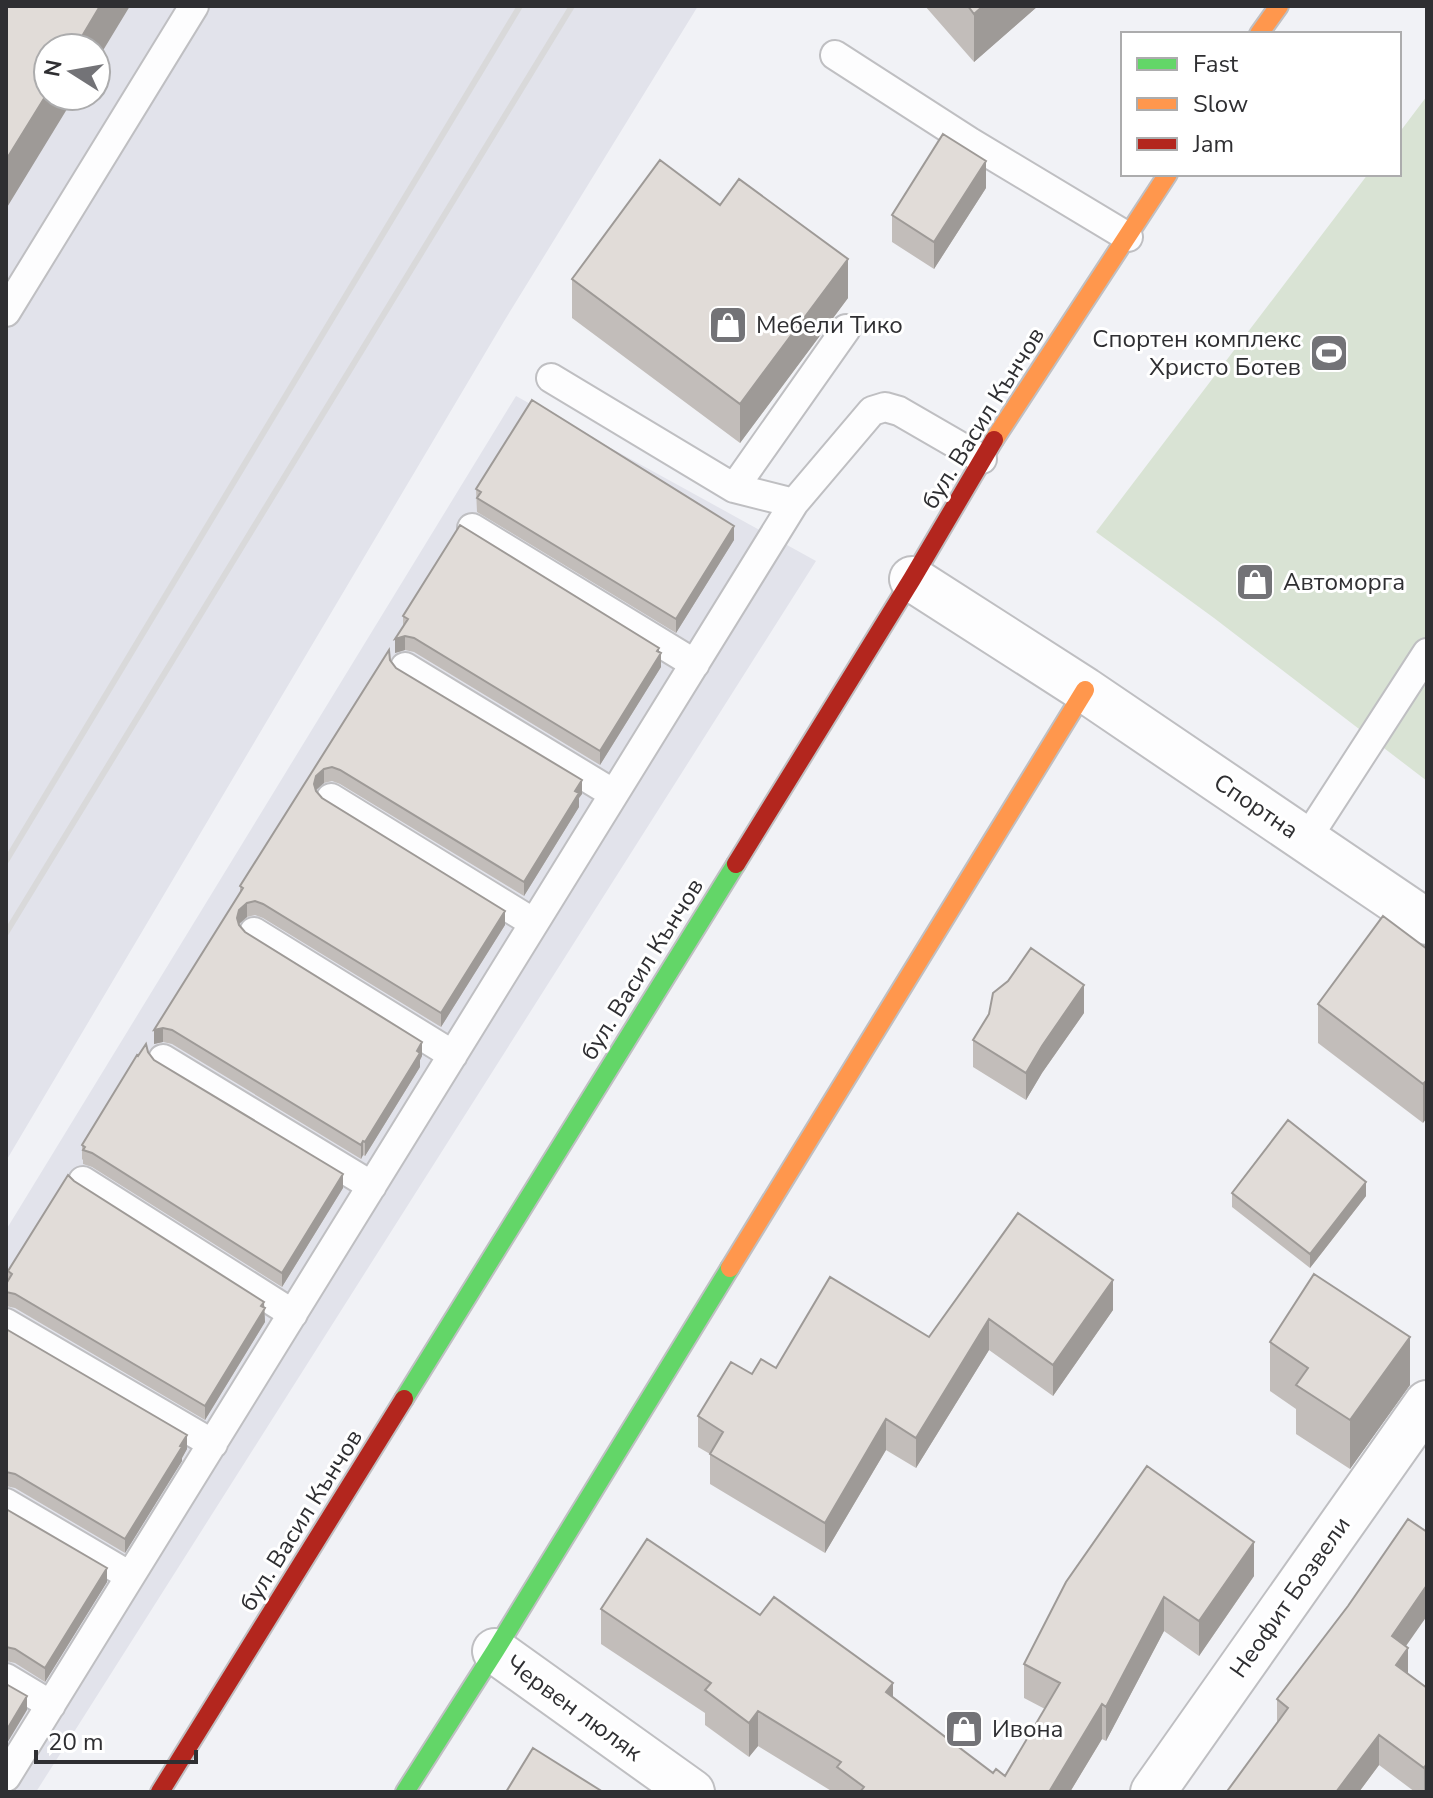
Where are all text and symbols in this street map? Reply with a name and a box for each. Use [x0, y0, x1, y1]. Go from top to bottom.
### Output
north arrow [32, 32, 112, 112]
legend [1121, 32, 1401, 176]
text: Fast [1193, 48, 1239, 80]
text: N [37, 57, 70, 79]
text: Slow [1193, 88, 1248, 120]
text: Jam [1192, 128, 1234, 160]
shop icon: Мебели Тико [707, 304, 749, 346]
place label: Мебели Тико [756, 309, 903, 341]
street label: бул. Васил Кънчов [914, 321, 1052, 515]
place label: Спортен комплекс Христо Ботев [1092, 323, 1301, 383]
sports icon: Спортен комплекс Христо Ботев [1308, 332, 1350, 374]
shop icon: Автоморга [1234, 561, 1276, 603]
place label: Автоморга [1283, 566, 1405, 598]
street label: Спортна [1207, 766, 1305, 846]
street label: бул. Васил Кънчов [573, 872, 711, 1066]
street label: бул. Васил Кънчов [232, 1423, 370, 1617]
street label: Неофит Бозвели [1222, 1510, 1358, 1684]
street label: Червен люляк [499, 1648, 649, 1769]
shop icon: Ивона [943, 1708, 985, 1750]
place label: Ивона [992, 1713, 1064, 1745]
scale bar [36, 1714, 196, 1764]
text: 20 m [48, 1726, 104, 1758]

